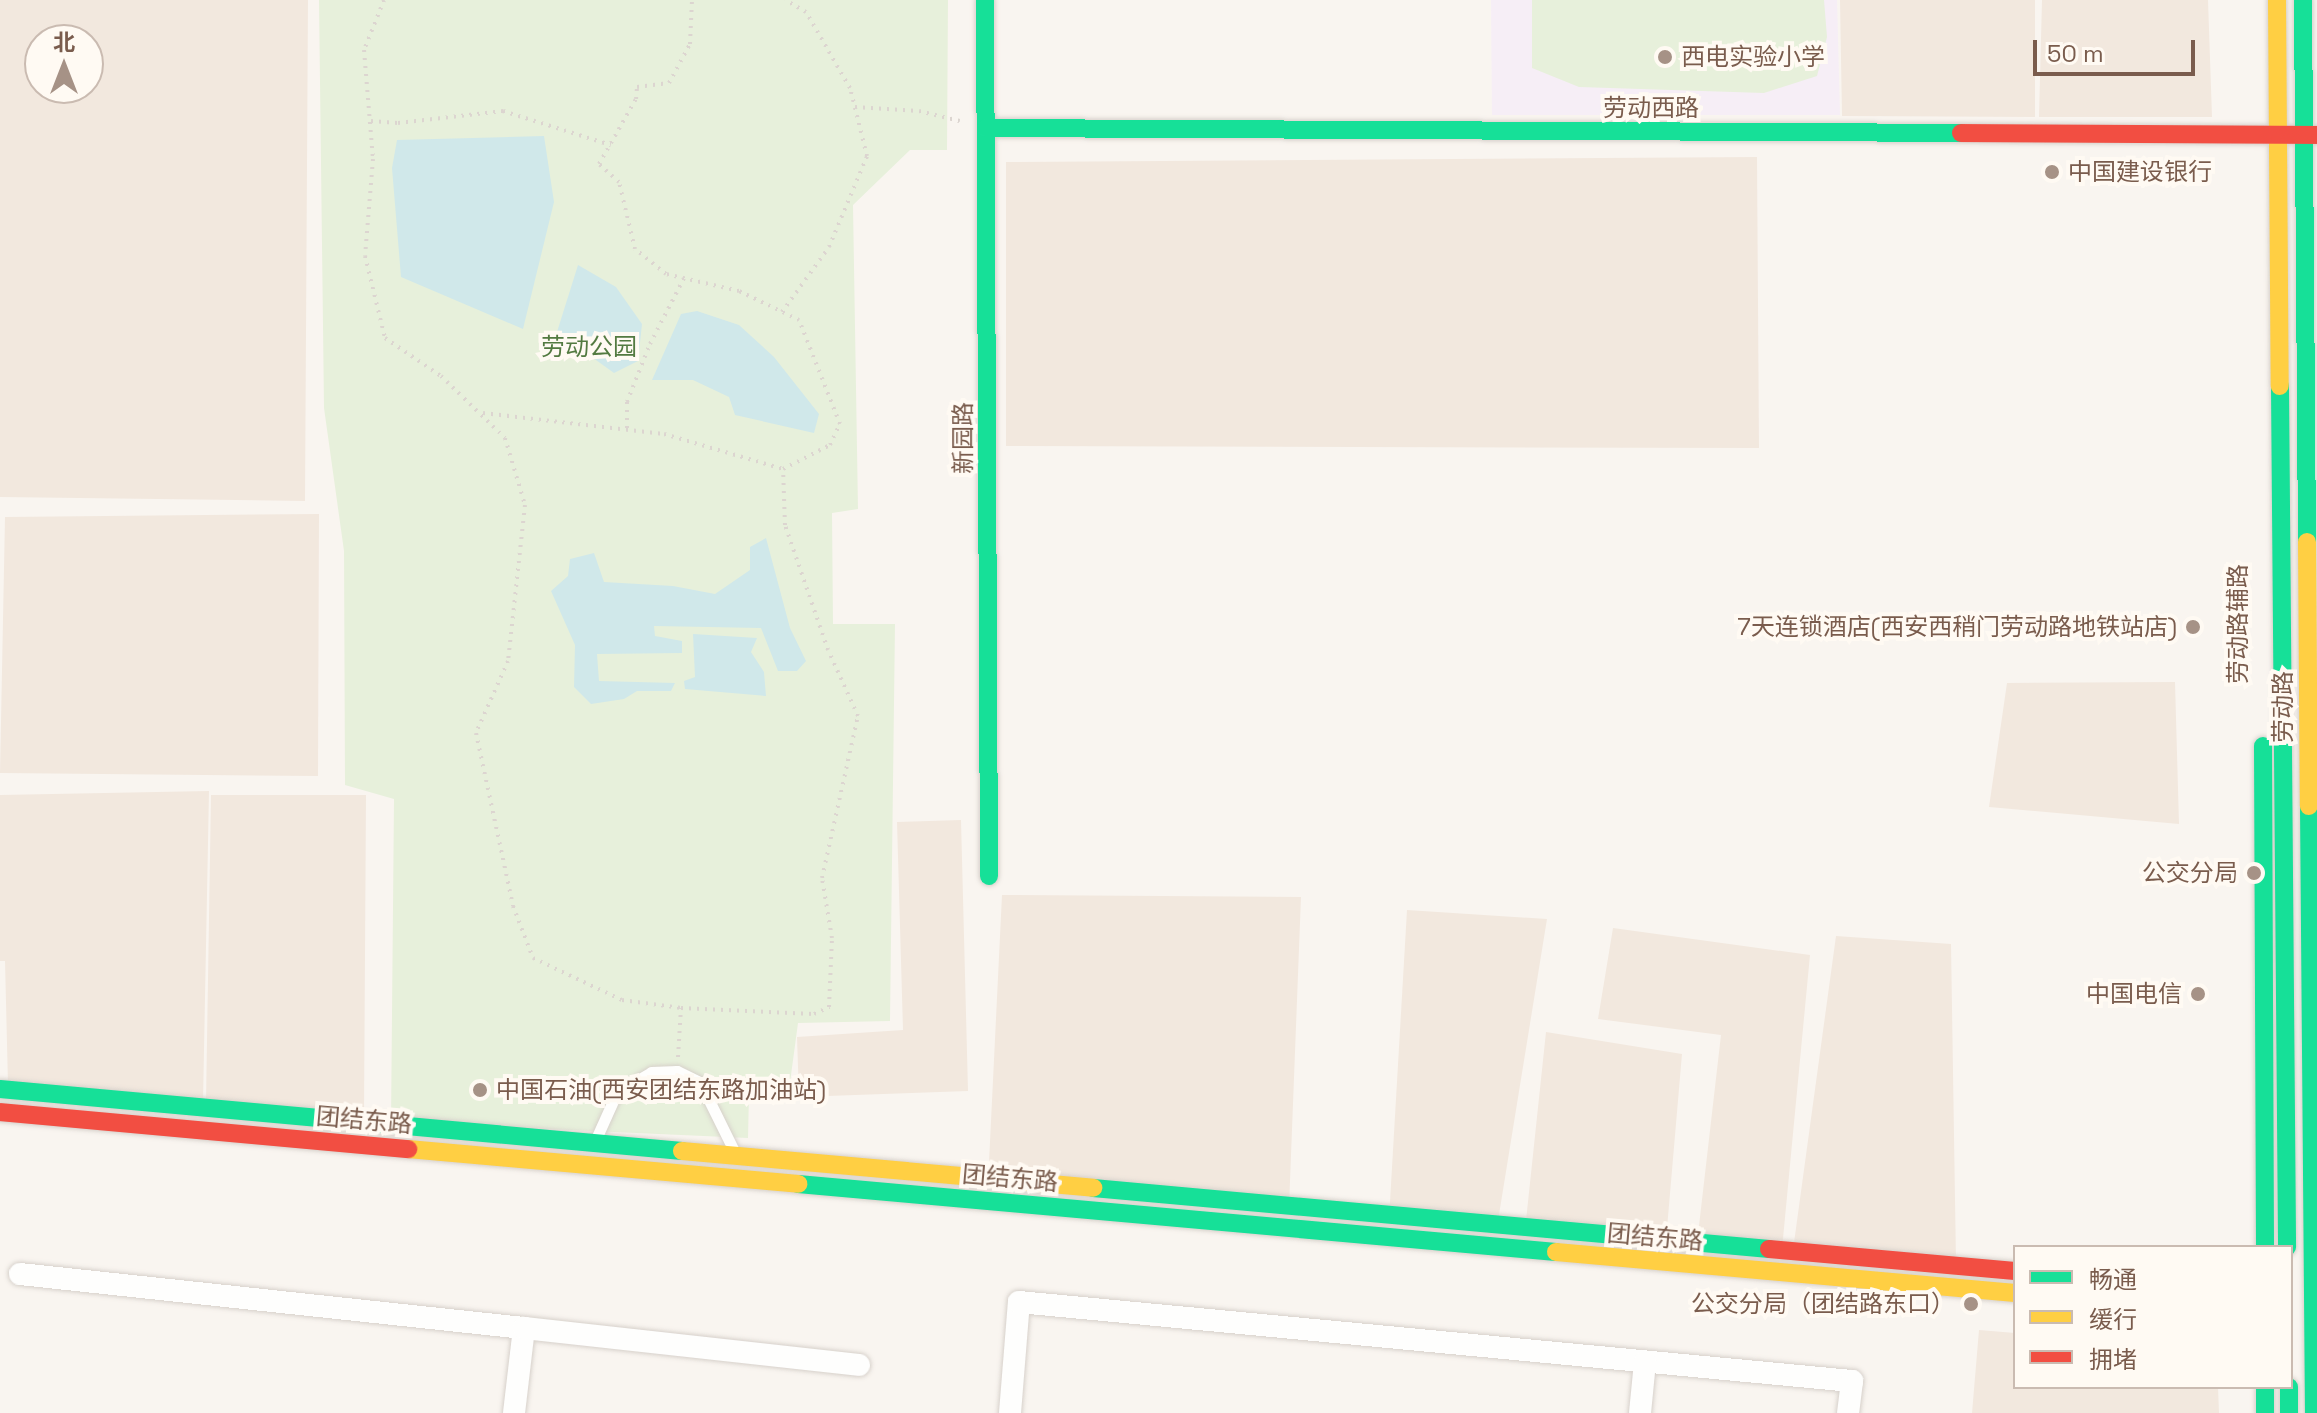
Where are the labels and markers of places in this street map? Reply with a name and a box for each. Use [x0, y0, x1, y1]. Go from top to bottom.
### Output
place label: 西电实验小学 [1681, 43, 1825, 71]
marker: 西电实验小学 [1656, 48, 1674, 66]
place label: 中国建设银行 [2068, 158, 2212, 186]
marker: 中国建设银行 [2043, 163, 2061, 181]
place label: 7天连锁酒店(西安西稍门劳动路地铁站店) [1737, 613, 2177, 641]
marker: 7天连锁酒店(西安西稍门劳动路地铁站店) [2184, 618, 2202, 636]
place label: 公交分局 [2142, 859, 2238, 887]
marker: 公交分局 [2245, 864, 2263, 882]
place label: 中国电信 [2086, 980, 2182, 1008]
marker: 中国电信 [2189, 985, 2207, 1003]
place label: 中国石油(西安团结东路加油站) [496, 1076, 826, 1104]
marker: 中国石油(西安团结东路加油站) [471, 1081, 489, 1099]
place label: 公交分局（团结路东口） [1691, 1290, 1955, 1318]
marker: 公交分局（团结路东口） [1962, 1295, 1980, 1313]

